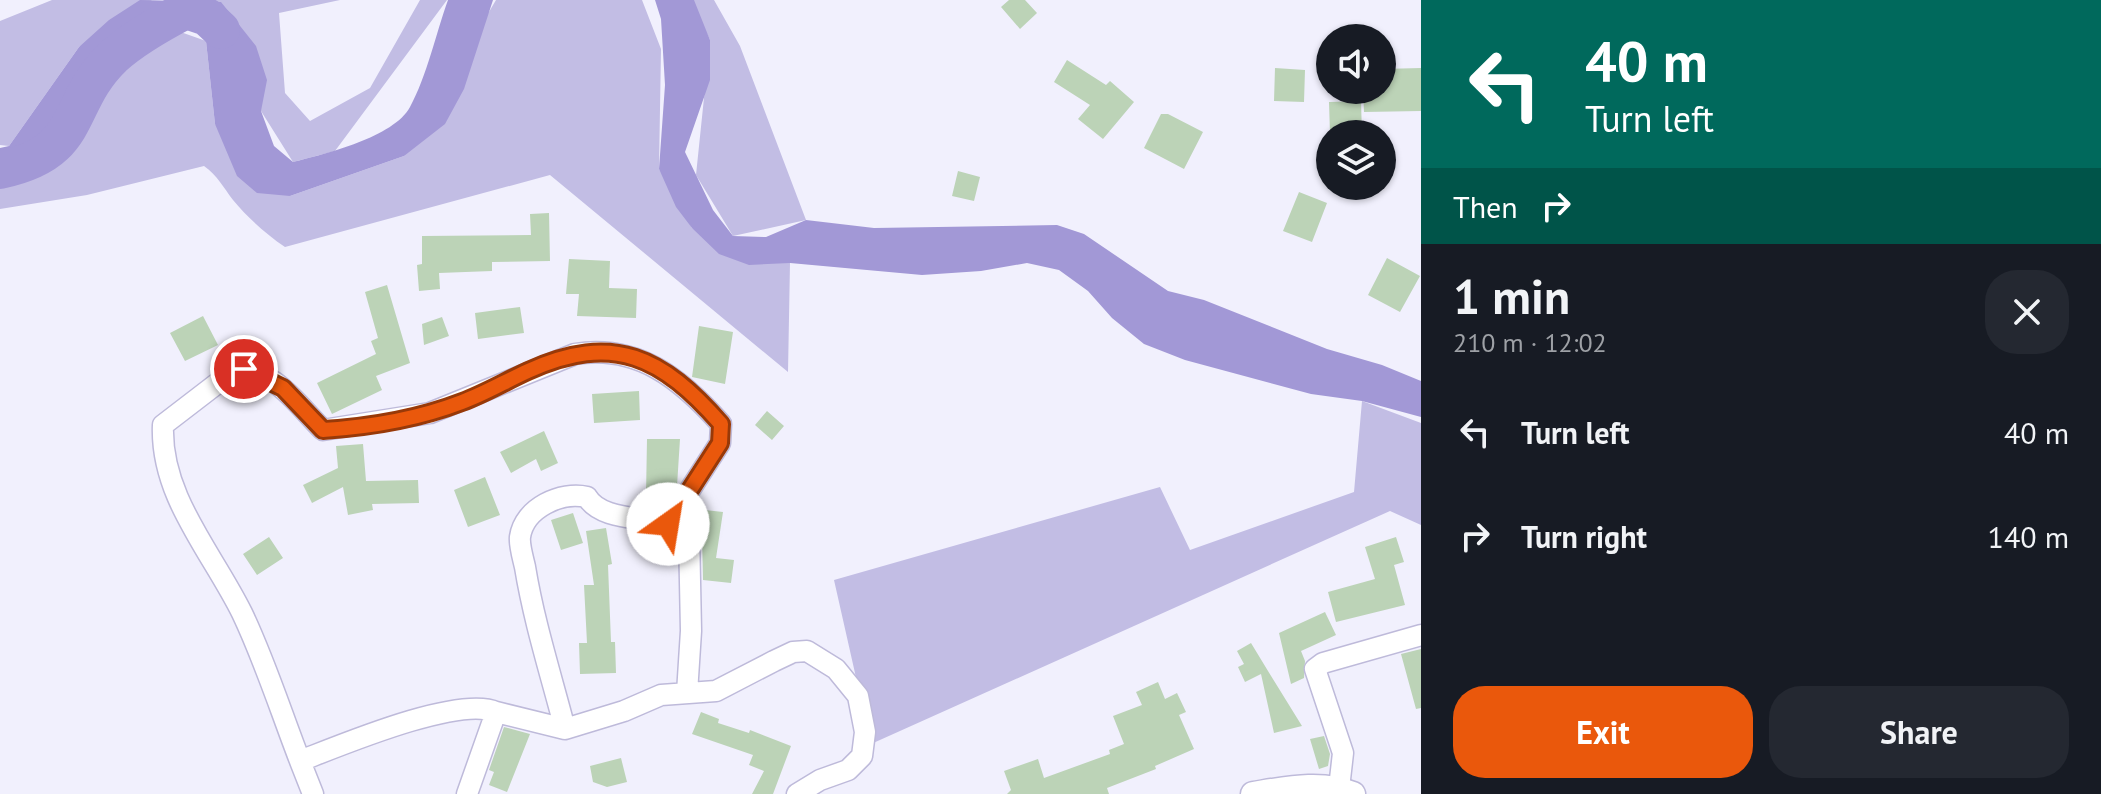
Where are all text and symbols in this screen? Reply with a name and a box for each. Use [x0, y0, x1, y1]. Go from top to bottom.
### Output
map controls [1316, 24, 1396, 200]
button: sound [1316, 24, 1396, 104]
text: 40 m [1585, 25, 1708, 97]
icon: left [1453, 32, 1557, 136]
text: Turn left [1585, 95, 1714, 142]
button: layers [1316, 120, 1396, 200]
icon: right [1534, 184, 1578, 228]
text: Then [1453, 187, 1518, 226]
text: 1 min [1453, 265, 1570, 327]
button: close [1985, 270, 2069, 354]
text: 210 m · 12:02 [1453, 326, 1607, 359]
pin [210, 335, 278, 403]
icon: arrive [222, 347, 266, 391]
icon: left [1453, 410, 1497, 454]
text: Turn left [1521, 413, 1629, 452]
text: 40 m [2004, 413, 2069, 452]
position arrow [626, 482, 710, 566]
icon: right [1453, 514, 1497, 558]
text: Turn right [1521, 517, 1647, 556]
text: 140 m [1988, 517, 2069, 556]
button: Exit [1453, 686, 1753, 778]
button: Share [1769, 686, 2069, 778]

